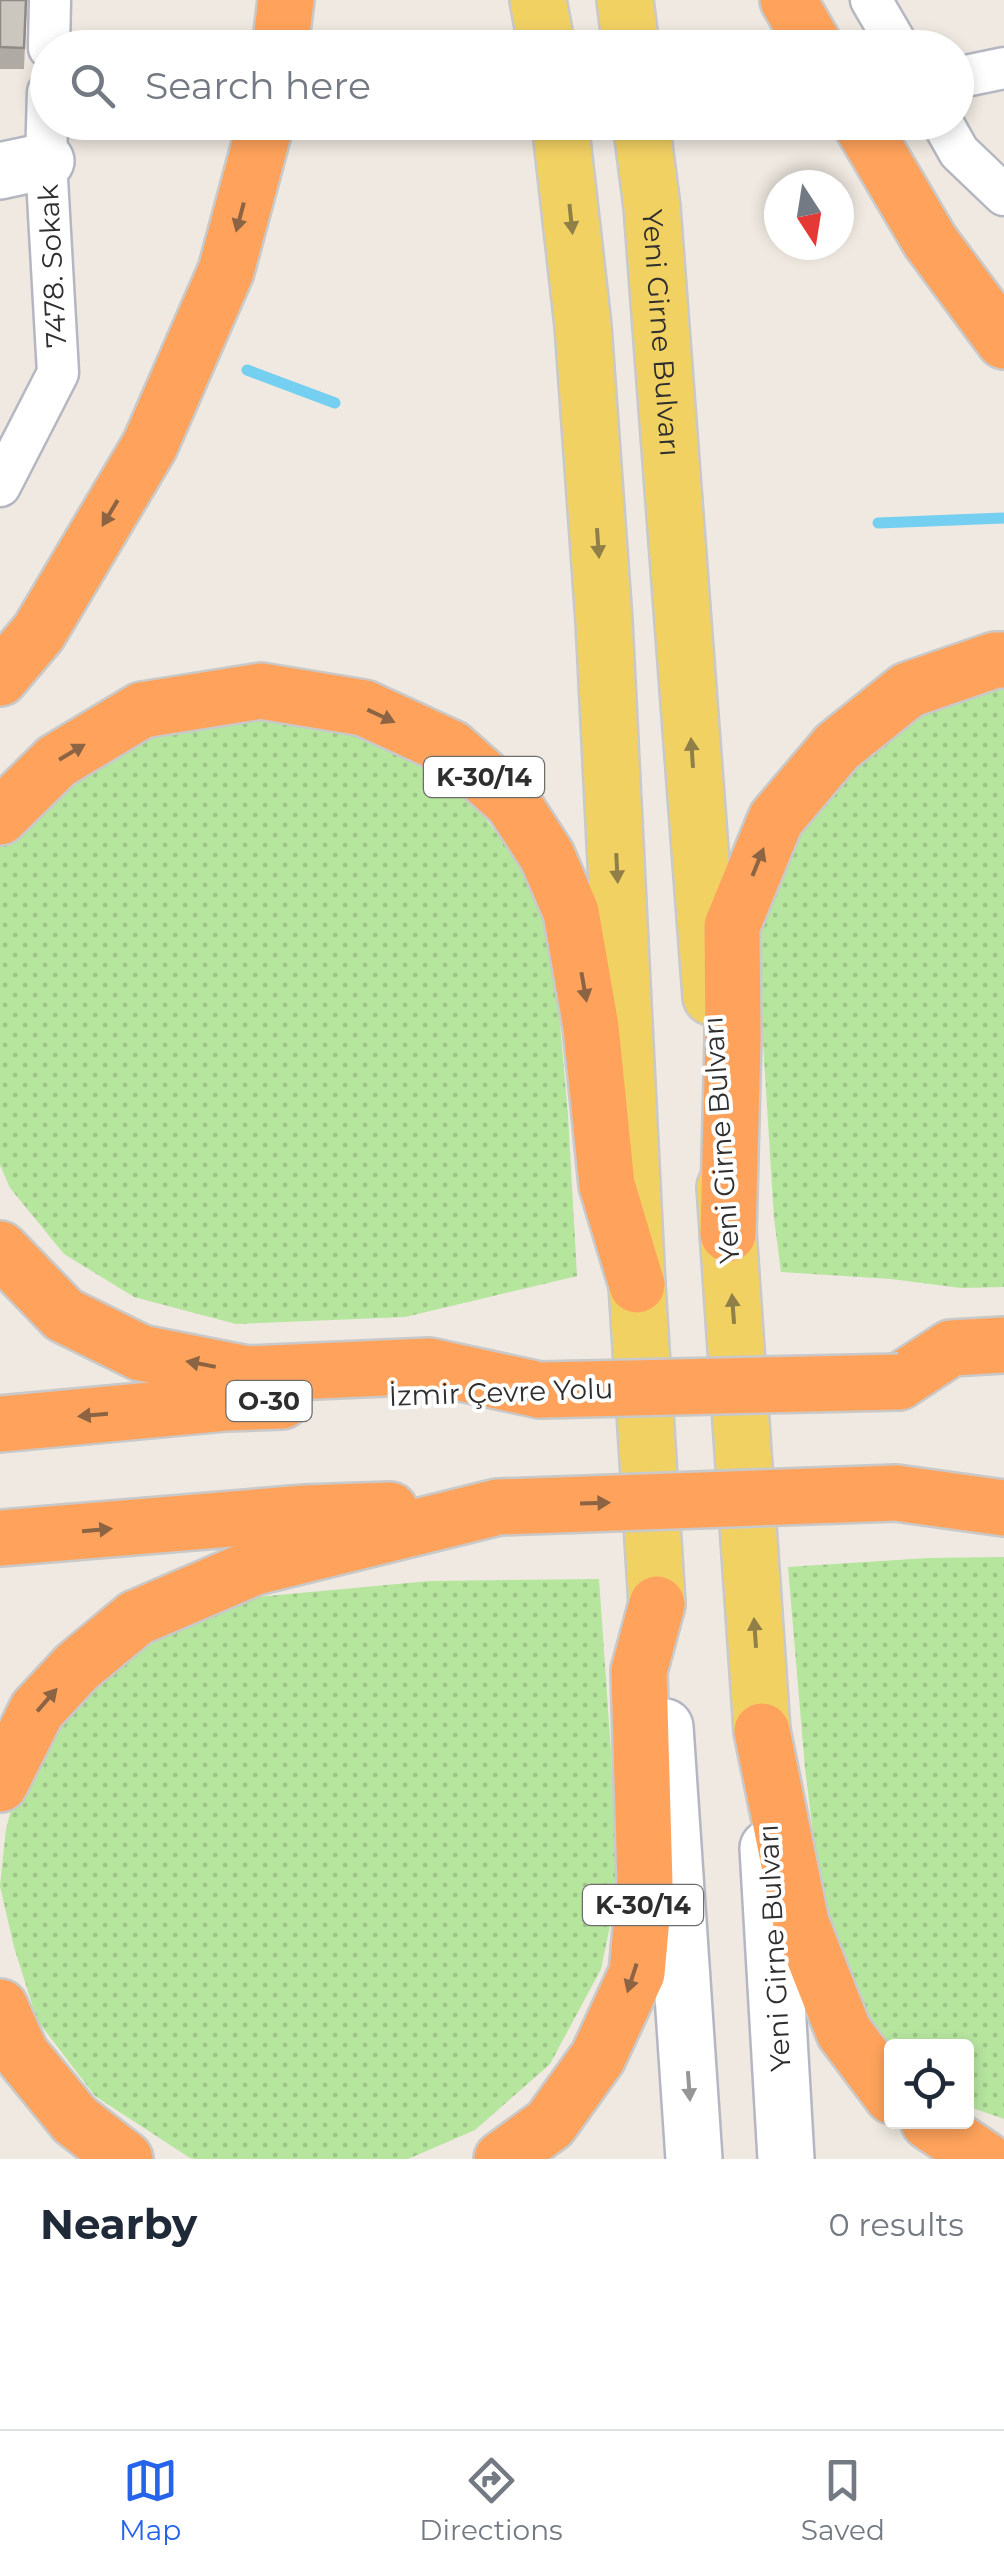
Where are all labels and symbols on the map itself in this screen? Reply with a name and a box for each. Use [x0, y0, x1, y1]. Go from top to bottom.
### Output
north arrow [764, 170, 854, 260]
street label: 7478. Sokak [31, 183, 73, 349]
one-way arrow [232, 202, 248, 233]
one-way arrow [563, 204, 579, 236]
street label: Yeni Girne Bulvarı [635, 208, 688, 458]
one-way arrow [102, 499, 119, 527]
one-way arrow [591, 528, 607, 560]
one-way arrow [367, 707, 396, 724]
one-way arrow [684, 737, 700, 768]
one-way arrow [58, 744, 86, 761]
road number: K-30/14 [424, 757, 544, 797]
one-way arrow [751, 846, 767, 876]
one-way arrow [609, 852, 625, 884]
one-way arrow [577, 972, 592, 1003]
street label: Yeni Girne Bulvarı [695, 1015, 747, 1265]
one-way arrow [725, 1293, 741, 1324]
one-way arrow [185, 1356, 216, 1372]
street label: İzmir Çevre Yolu [388, 1371, 614, 1413]
road number: O-30 [226, 1381, 312, 1421]
one-way arrow [76, 1408, 108, 1424]
one-way arrow [580, 1495, 612, 1511]
one-way arrow [82, 1521, 114, 1537]
one-way arrow [747, 1617, 763, 1649]
one-way arrow [36, 1687, 58, 1712]
street label: Yeni Girne Bulvarı [751, 1824, 797, 2072]
road number: K-30/14 [583, 1885, 703, 1925]
one-way arrow [624, 1963, 639, 1993]
one-way arrow [681, 2070, 697, 2102]

